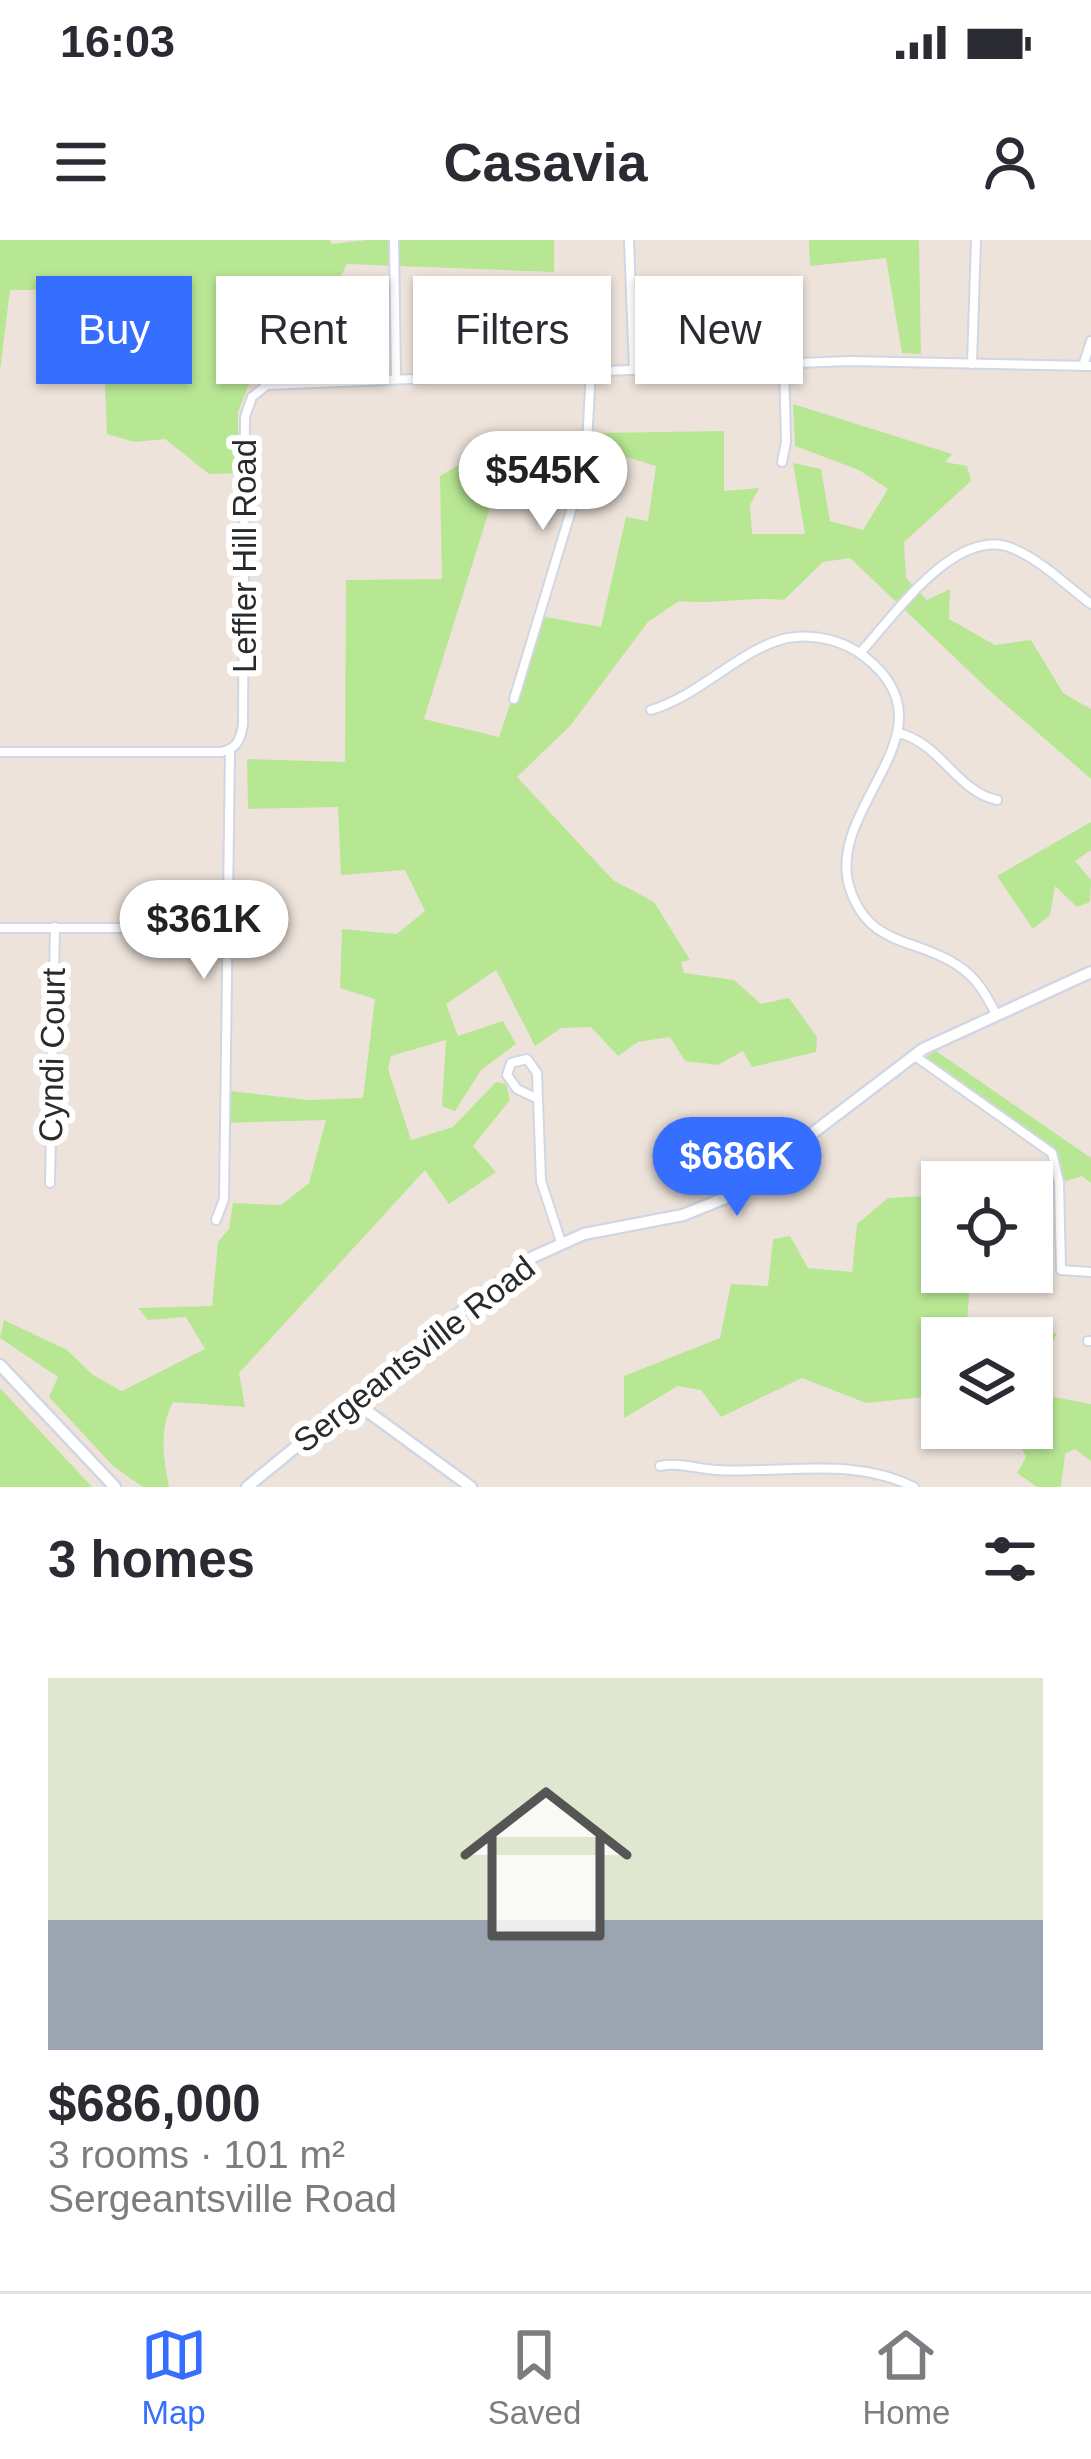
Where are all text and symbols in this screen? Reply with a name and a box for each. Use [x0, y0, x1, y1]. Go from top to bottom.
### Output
text: 16:03 [60, 16, 175, 67]
icon: menu [48, 129, 114, 195]
icon: person [977, 129, 1043, 195]
text: Casavia [443, 132, 648, 192]
chip: Buy [36, 276, 192, 384]
chip: Rent [216, 276, 389, 384]
chip: Filters [413, 276, 611, 384]
chip: New [635, 276, 803, 384]
pin: $545K [459, 431, 627, 533]
street label: Leffler Hill Road [226, 439, 263, 673]
text: $545K [486, 448, 600, 491]
pin: $361K [120, 880, 288, 982]
text: $361K [147, 897, 261, 940]
street label: Cyndi Court [32, 968, 72, 1142]
pin: $686K [653, 1117, 821, 1219]
text: $686K [680, 1134, 794, 1177]
map controls [921, 1161, 1053, 1449]
button: locate [921, 1161, 1053, 1293]
street label: Sergeantsville Road [286, 1249, 542, 1459]
button: layers [921, 1317, 1053, 1449]
icon: filters [977, 1526, 1043, 1592]
text: 3 homes [48, 1531, 255, 1588]
icon: home [438, 1756, 654, 1972]
text: $686,000 [48, 2075, 261, 2132]
text: 3 rooms · 101 m² [48, 2133, 345, 2176]
text: Sergeantsville Road [48, 2177, 397, 2220]
tab: Map [141, 2322, 207, 2432]
tab: Saved [488, 2322, 581, 2432]
tab: Home [862, 2322, 950, 2432]

